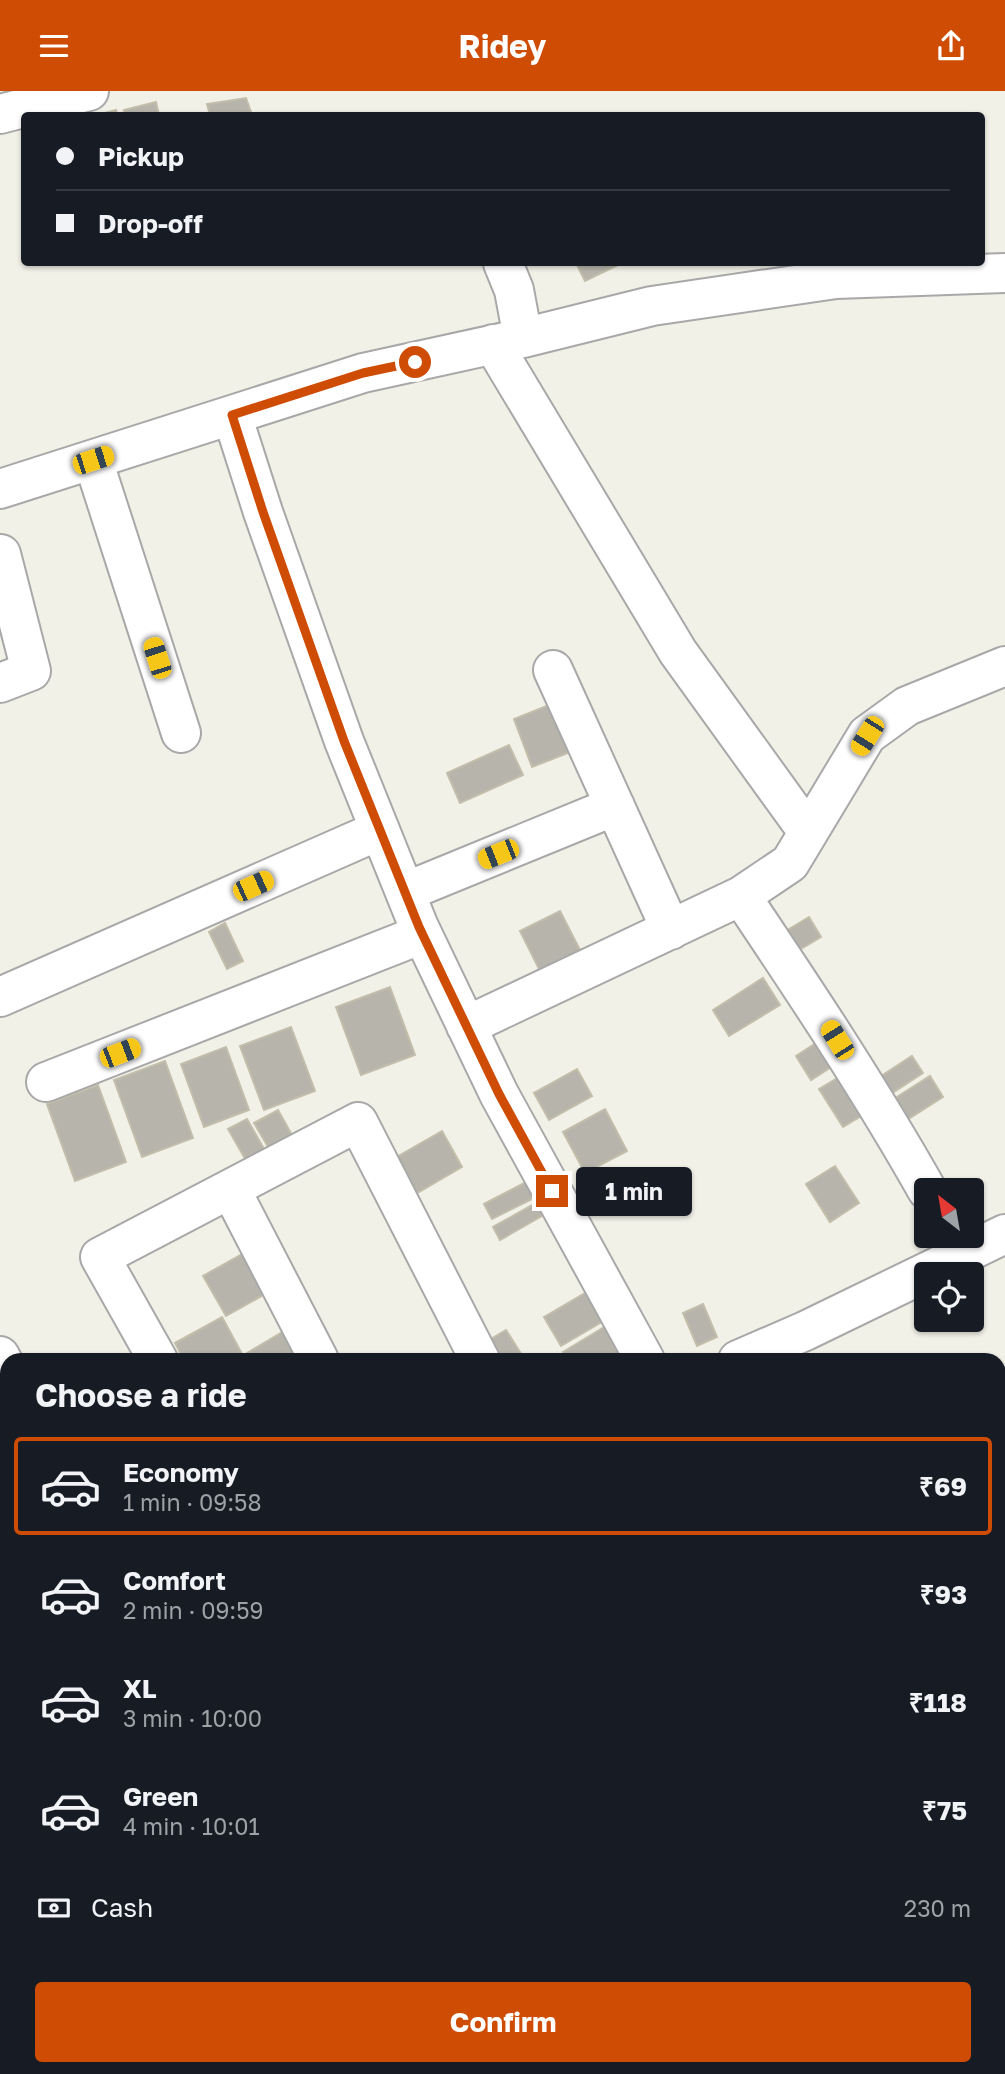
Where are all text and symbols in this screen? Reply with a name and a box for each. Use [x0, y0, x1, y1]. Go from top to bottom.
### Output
icon: menu [35, 27, 73, 65]
text: Ridey [458, 27, 547, 65]
icon: share [932, 27, 970, 65]
text: Pickup [98, 141, 184, 172]
text: Drop-off [98, 208, 203, 239]
route start [399, 346, 431, 378]
car [70, 444, 117, 476]
car [141, 635, 174, 681]
car [847, 713, 888, 759]
car [475, 836, 522, 872]
car [230, 868, 277, 904]
car [817, 1017, 858, 1063]
car [97, 1036, 144, 1070]
callout: 1 min [576, 1167, 692, 1215]
route end [536, 1175, 568, 1207]
text: 1 min [605, 1177, 663, 1205]
north arrow [914, 1178, 984, 1248]
map controls [914, 1178, 984, 1332]
button: locate [914, 1262, 984, 1332]
text: Choose a ride [35, 1376, 247, 1414]
icon: car [39, 1455, 102, 1518]
text: Economy [123, 1457, 239, 1488]
text: ₹69 [919, 1471, 967, 1502]
text: 1 min · 09:58 [123, 1488, 261, 1516]
icon: car [39, 1563, 102, 1626]
text: Comfort [123, 1565, 226, 1596]
text: ₹93 [920, 1579, 967, 1610]
text: 2 min · 09:59 [123, 1596, 263, 1624]
icon: car [39, 1671, 102, 1734]
text: XL [123, 1673, 157, 1704]
text: ₹118 [909, 1687, 967, 1718]
text: 3 min · 10:00 [123, 1704, 262, 1732]
icon: car [39, 1779, 102, 1842]
text: Green [123, 1781, 198, 1812]
text: ₹75 [922, 1795, 967, 1826]
text: 4 min · 10:01 [123, 1812, 260, 1840]
icon: cash [35, 1889, 73, 1927]
text: Cash [91, 1892, 153, 1923]
text: 230 m [904, 1894, 971, 1922]
button: Confirm [35, 1982, 971, 2062]

